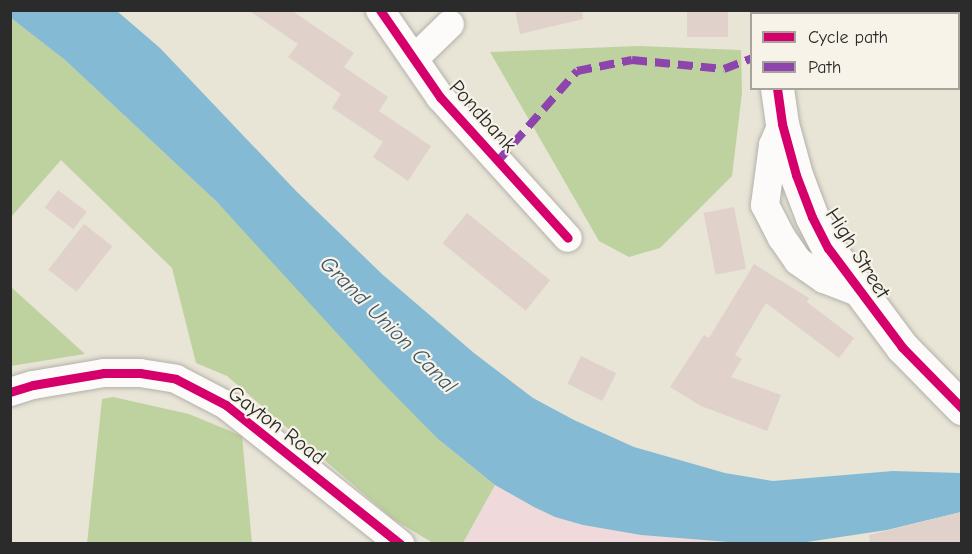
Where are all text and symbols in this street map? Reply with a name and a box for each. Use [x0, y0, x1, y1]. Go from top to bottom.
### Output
legend [750, 12, 960, 90]
text: Cycle path [808, 27, 888, 48]
text: Path [808, 57, 841, 78]
street label: Pondbank [444, 75, 522, 157]
street label: High Street [820, 203, 896, 303]
water label: Grand Union Canal [314, 251, 462, 399]
street label: Gayton Road [223, 380, 331, 470]

